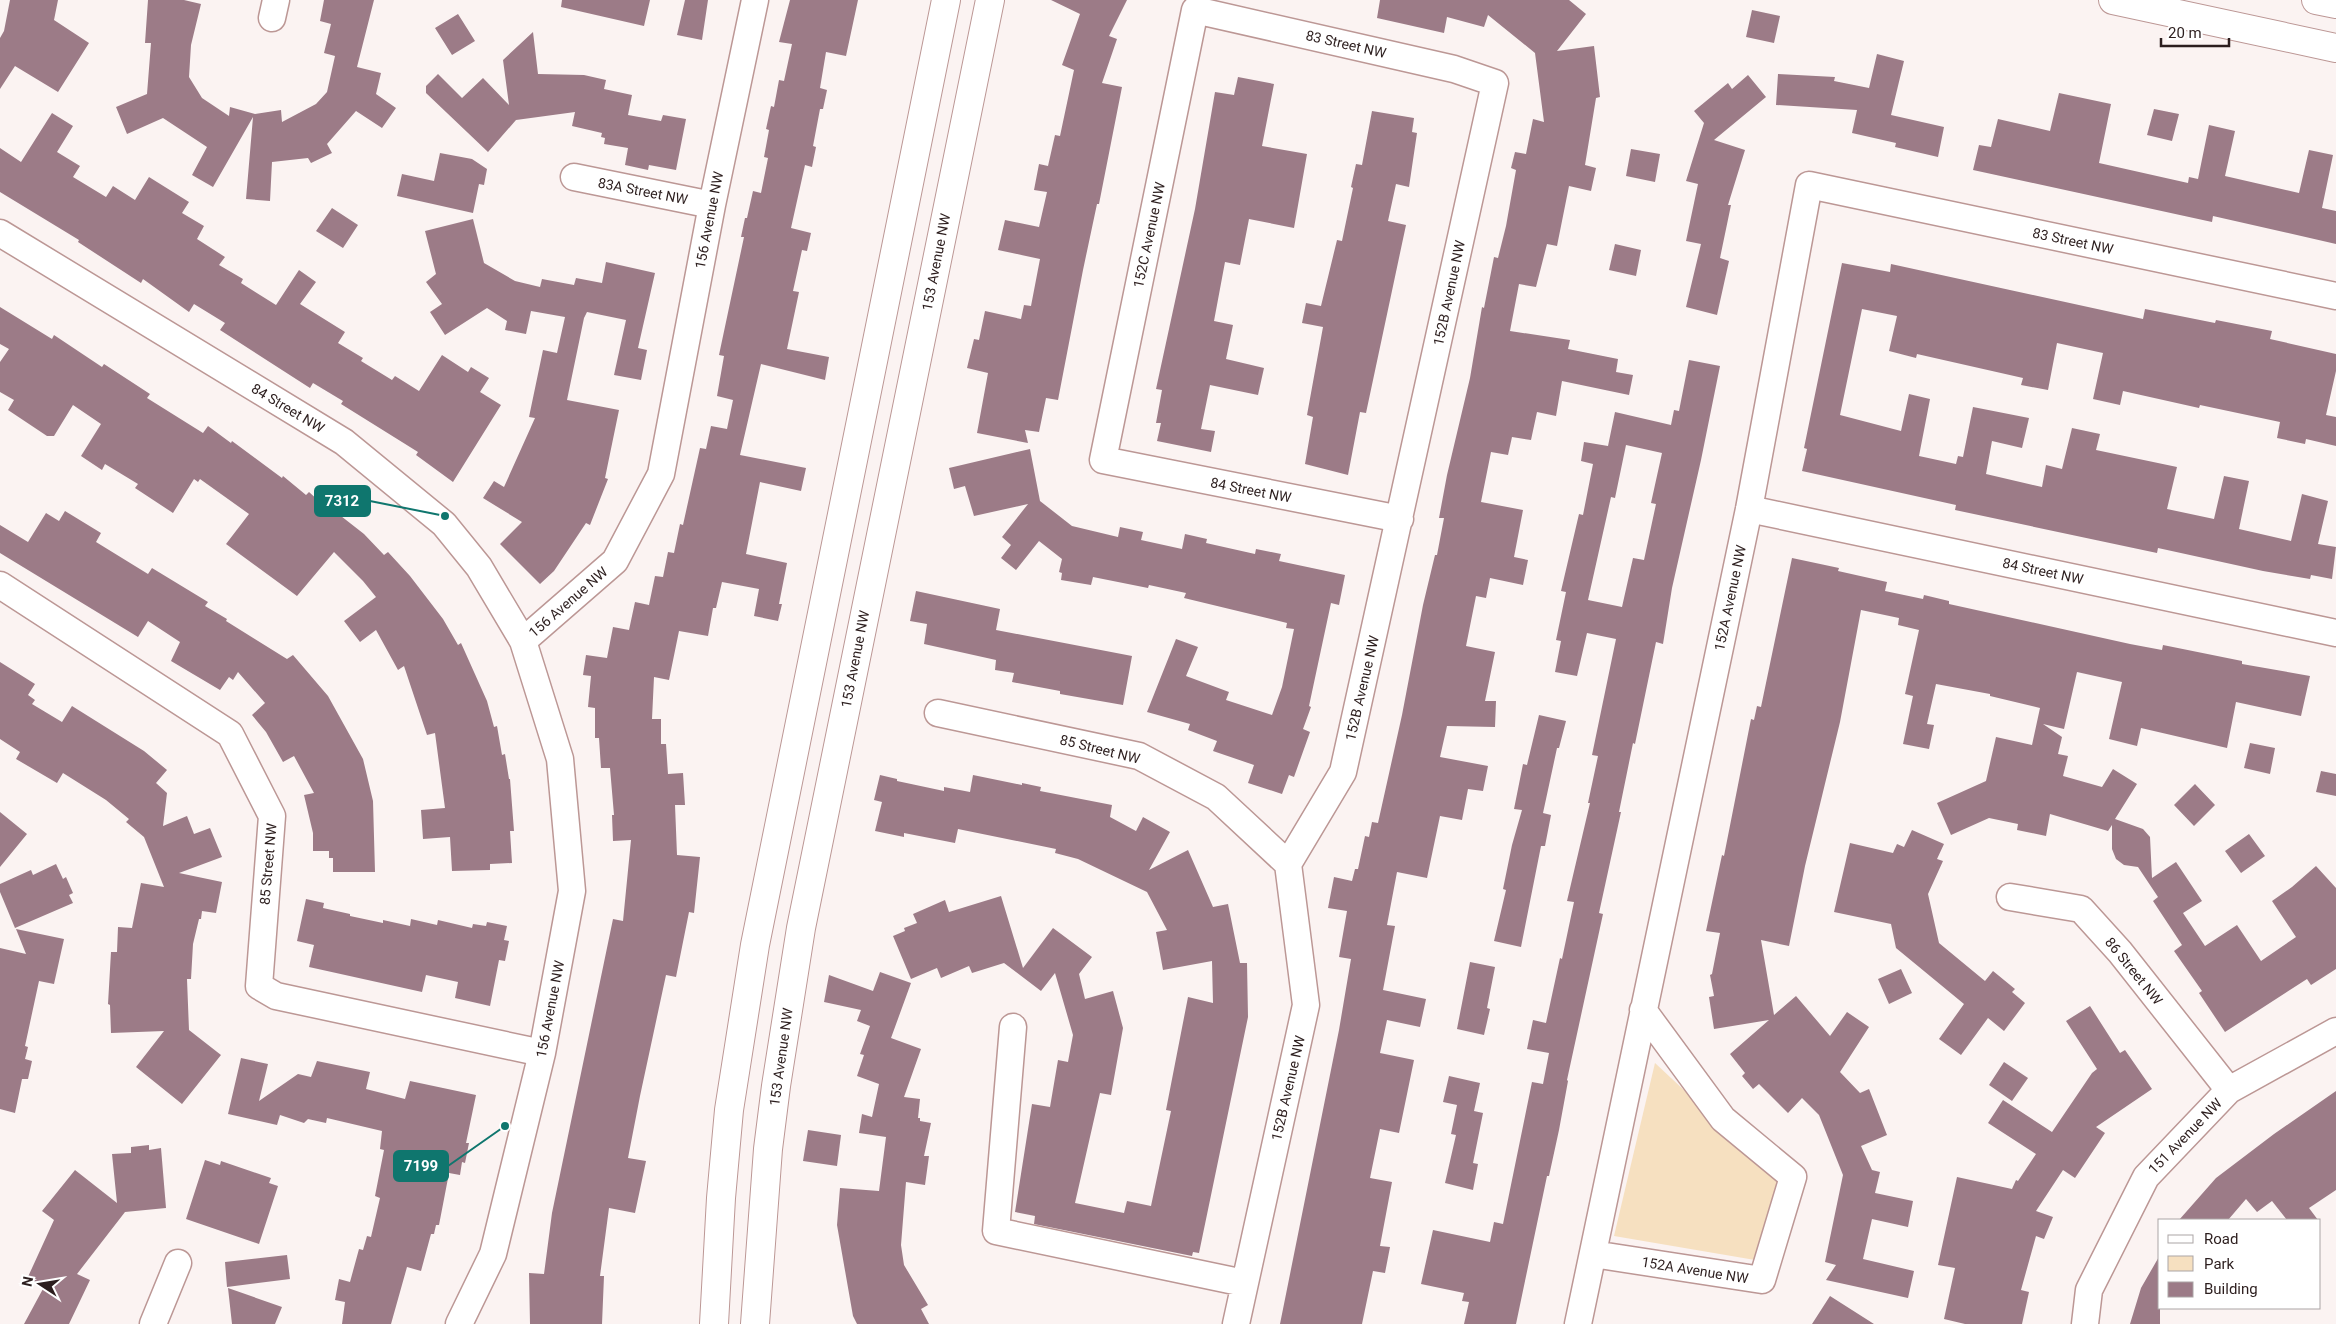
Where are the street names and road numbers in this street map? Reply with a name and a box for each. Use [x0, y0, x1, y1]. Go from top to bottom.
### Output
street label: 83 Street NW [1304, 27, 1388, 61]
street label: 156 Avenue NW [692, 169, 726, 270]
street label: 83A Street NW [597, 174, 690, 208]
street label: 152C Avenue NW [1130, 180, 1168, 289]
street label: 153 Avenue NW [919, 211, 953, 312]
street label: 83 Street NW [2031, 225, 2115, 257]
street label: 152B Avenue NW [1430, 238, 1468, 347]
street label: 84 Street NW [249, 380, 328, 436]
street label: 84 Street NW [1209, 474, 1293, 506]
street label: 152A Avenue NW [1711, 543, 1749, 652]
street label: 84 Street NW [2001, 555, 2085, 587]
street label: 156 Avenue NW [525, 563, 611, 640]
street label: 153 Avenue NW [838, 608, 872, 709]
street label: 152B Avenue NW [1342, 633, 1382, 742]
street label: 85 Street NW [1058, 731, 1142, 767]
street label: 85 Street NW [256, 822, 280, 906]
street label: 86 Street NW [2102, 934, 2166, 1008]
street label: 156 Avenue NW [533, 958, 567, 1059]
street label: 153 Avenue NW [766, 1006, 796, 1107]
street label: 152B Avenue NW [1268, 1033, 1308, 1142]
street label: 151 Avenue NW [2145, 1095, 2225, 1177]
street label: 152A Avenue NW [1640, 1254, 1750, 1286]

